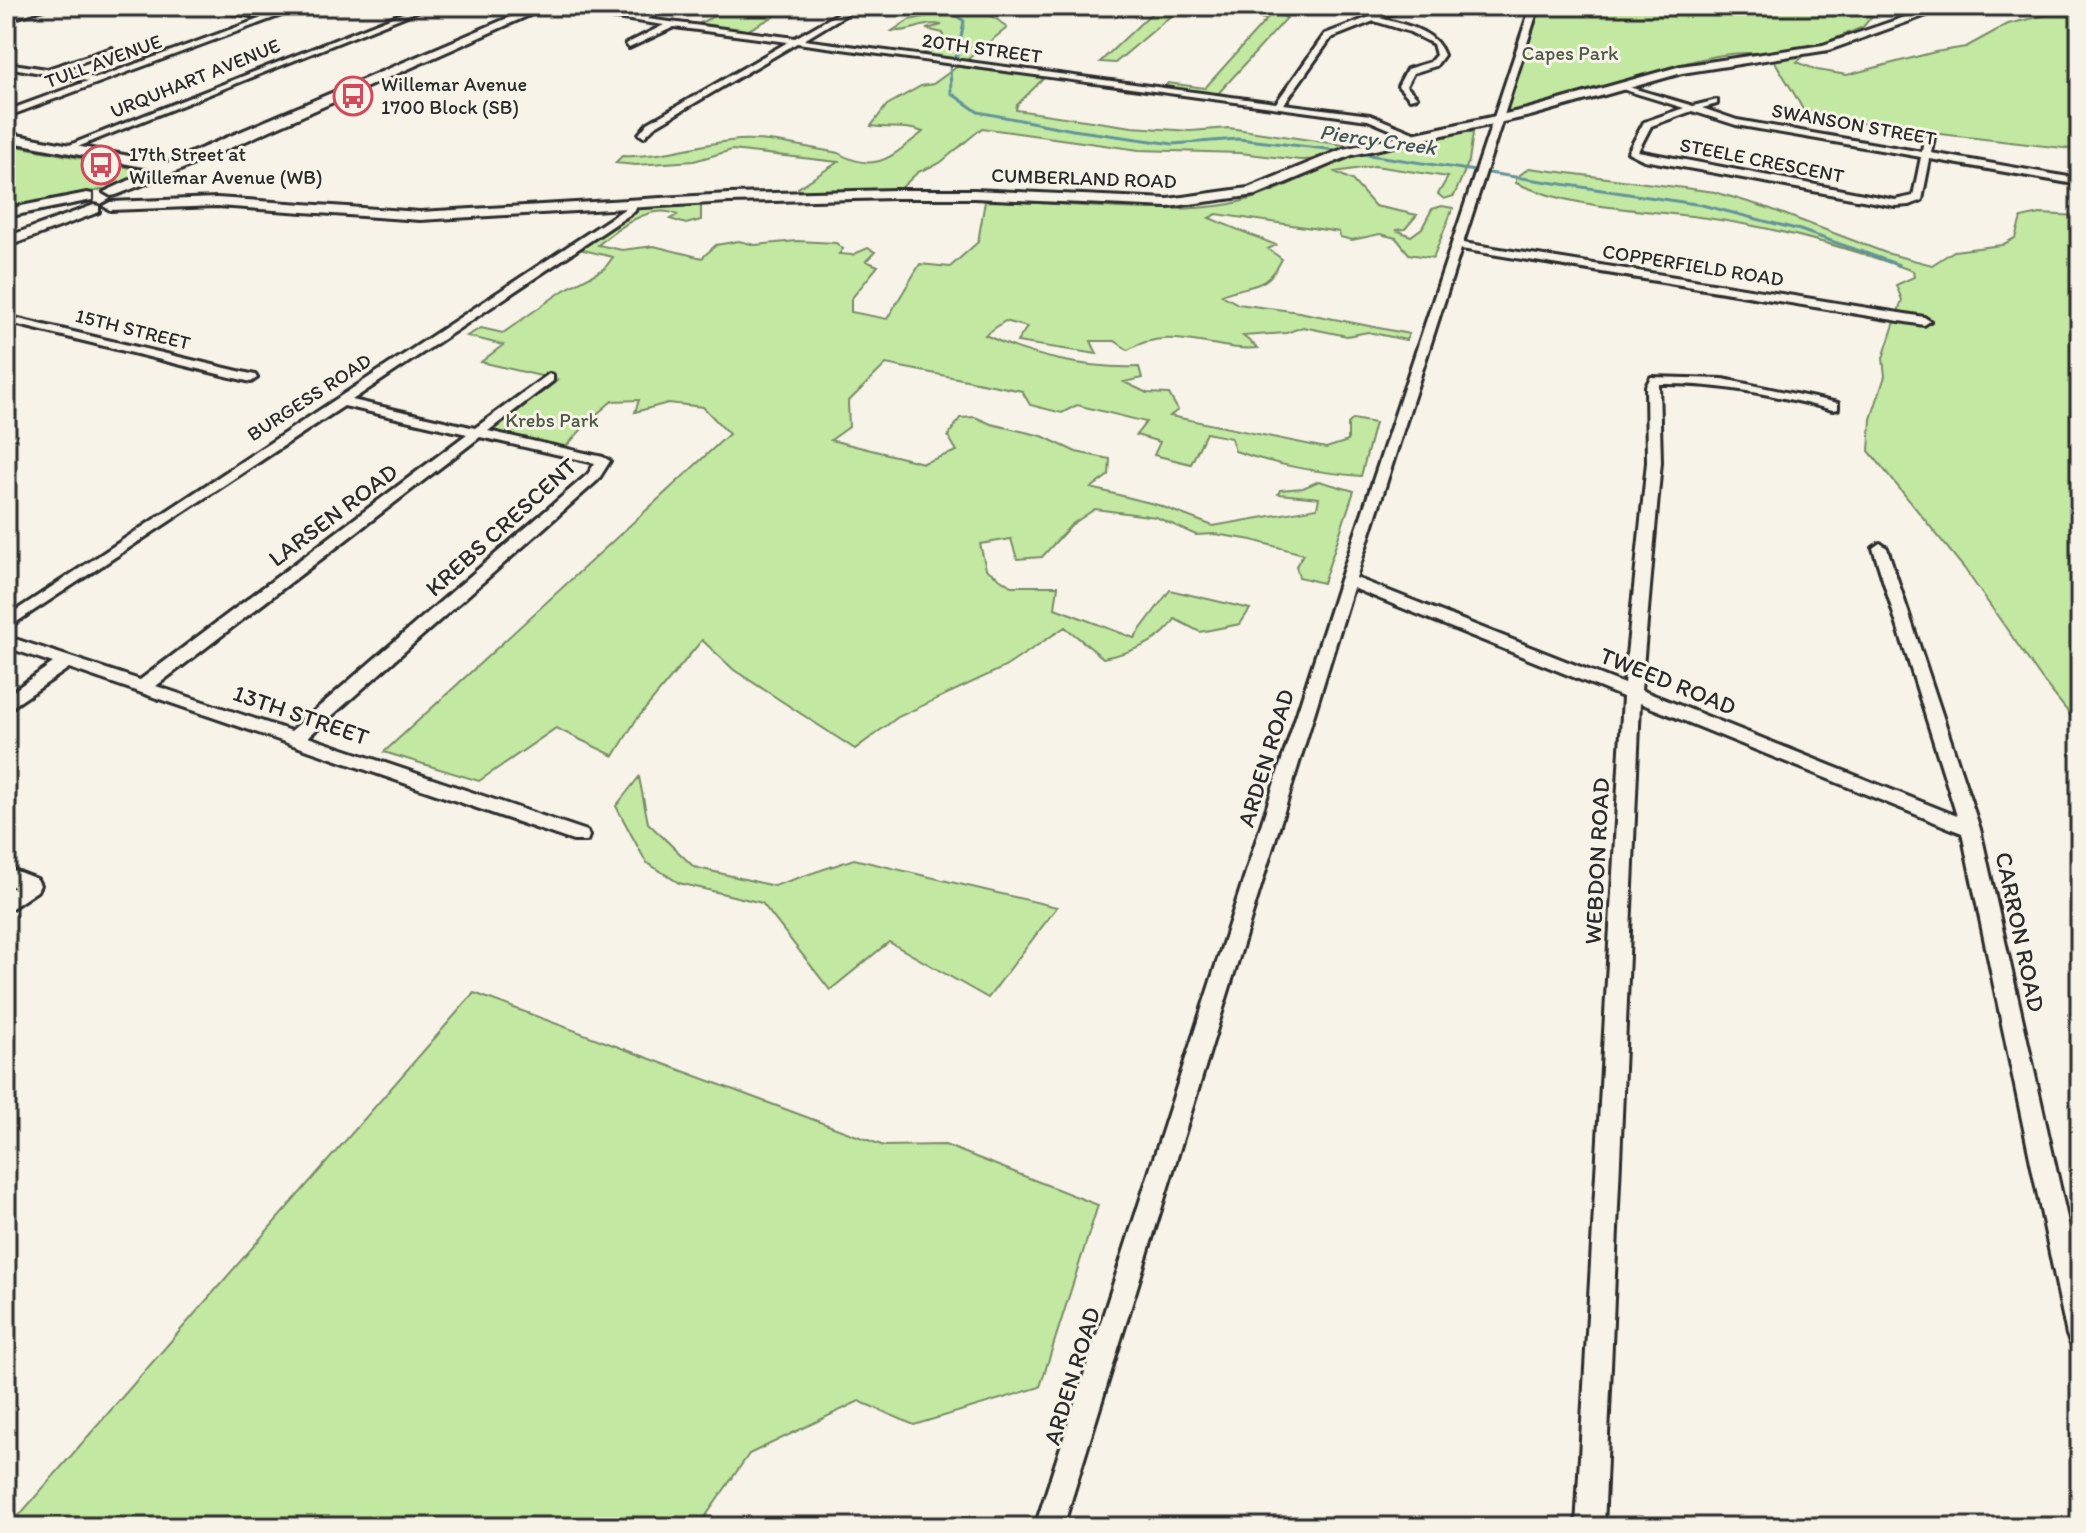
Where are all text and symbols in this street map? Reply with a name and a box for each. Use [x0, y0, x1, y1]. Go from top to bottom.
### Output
street label: 20TH STREET [921, 28, 1043, 68]
street label: TULL AVENUE [41, 29, 165, 93]
street label: URQUHART AVENUE [107, 33, 283, 123]
park label: Capes Park [1522, 41, 1619, 65]
place label: Willemar Avenue 1700 Block (SB) [381, 72, 527, 119]
bus stop icon: Willemar Avenue 1700 Block (SB) [332, 75, 374, 117]
street label: SWANSON STREET [1770, 98, 1938, 150]
water label: Piercy Creek [1318, 118, 1440, 161]
street label: STEELE CRESCENT [1678, 132, 1846, 188]
place label: 17th Street at Willemar Avenue (WB) [129, 142, 322, 189]
bus stop icon: 17th Street at Willemar Avenue (WB) [80, 144, 122, 186]
street label: CUMBERLAND ROAD [991, 163, 1177, 193]
street label: COPPERFIELD ROAD [1601, 239, 1785, 291]
street label: 15TH STREET [73, 303, 193, 355]
street label: BURGESS ROAD [242, 348, 376, 446]
park label: Krebs Park [505, 408, 599, 432]
street label: KREBS CRESCENT [419, 451, 583, 602]
street label: LARSEN ROAD [262, 457, 403, 573]
street label: TWEED ROAD [1596, 640, 1741, 721]
street label: 13TH STREET [229, 678, 373, 751]
street label: ARDEN ROAD [1231, 685, 1300, 830]
street label: WEBDON ROAD [1578, 777, 1615, 945]
street label: CARRON ROAD [1989, 849, 2052, 1015]
street label: ARDEN ROAD [1037, 1303, 1106, 1448]

